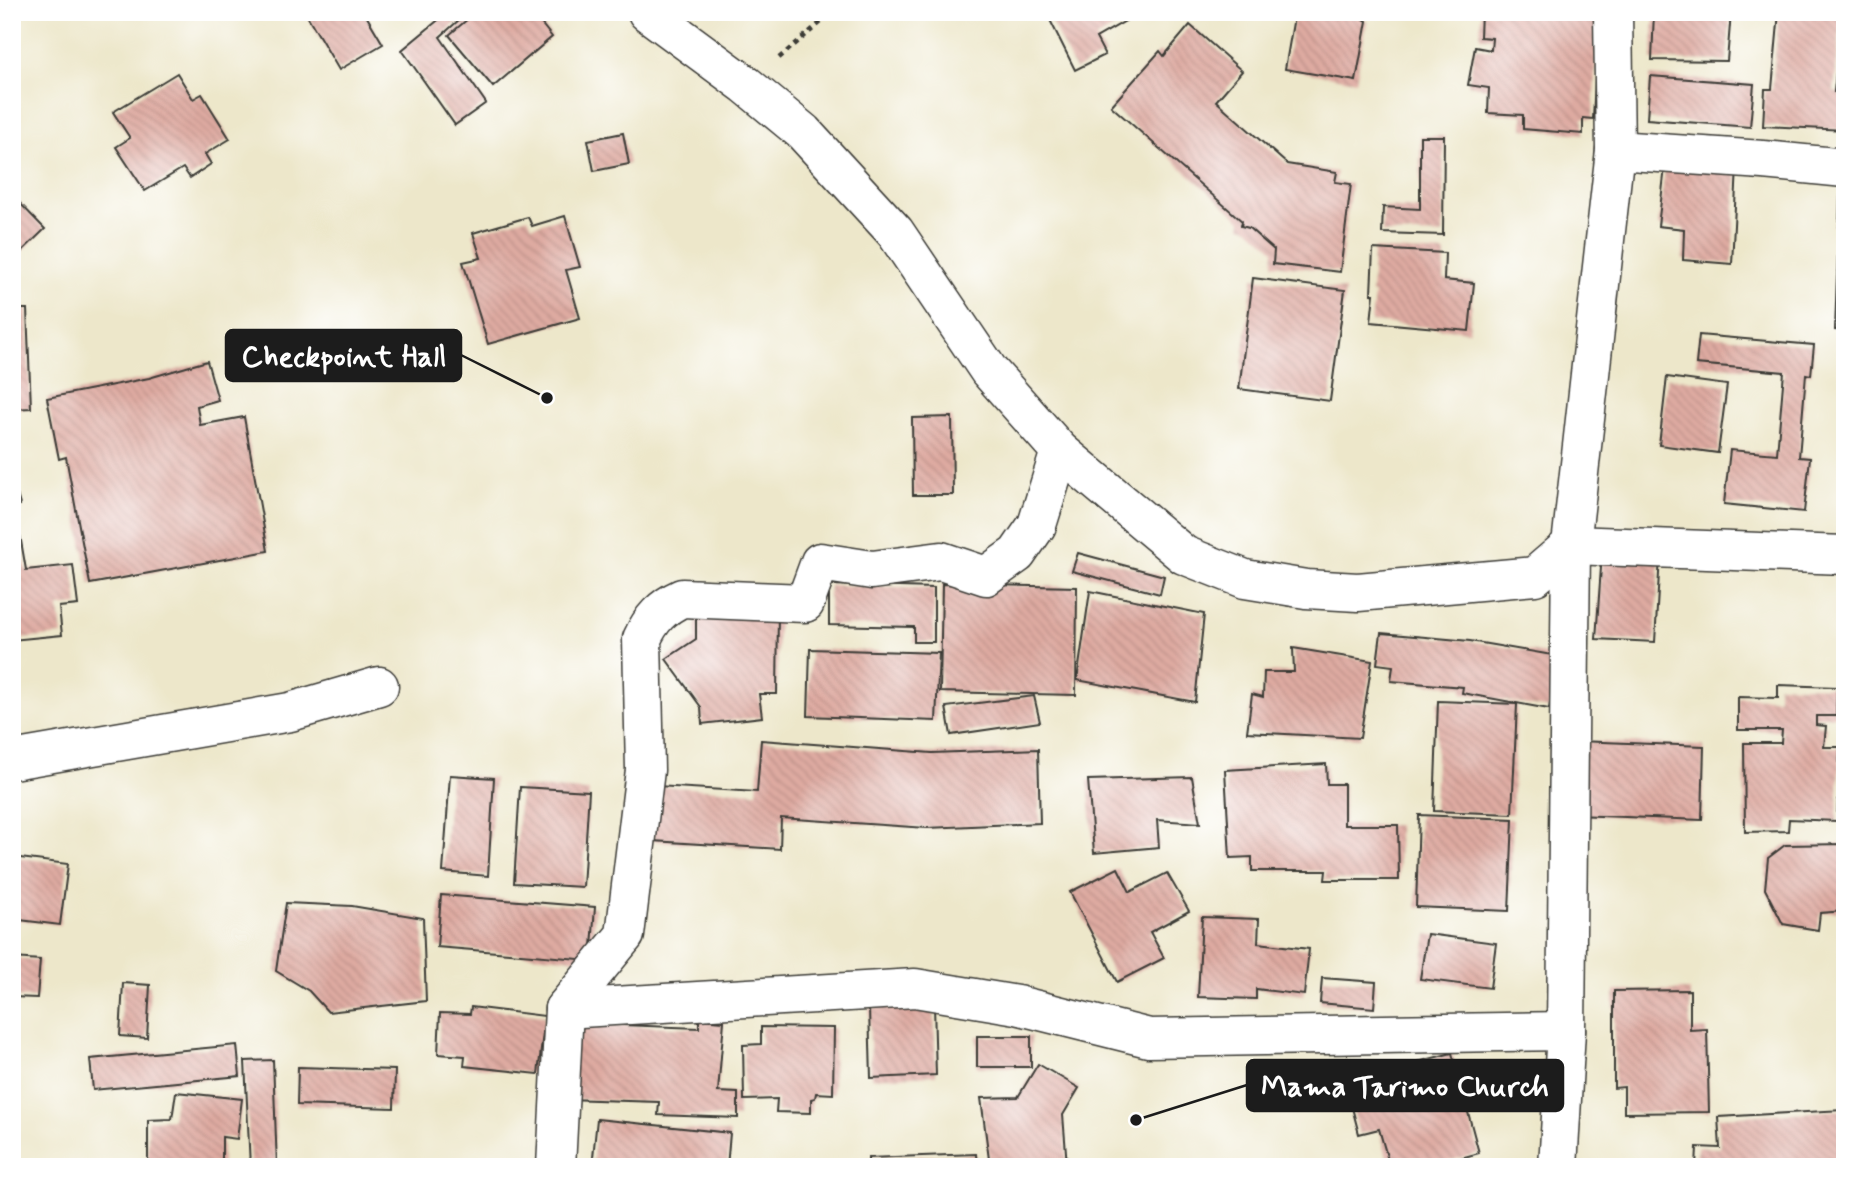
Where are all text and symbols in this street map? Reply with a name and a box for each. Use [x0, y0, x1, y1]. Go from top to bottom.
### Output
callout: Checkpoint Hall [226, 330, 461, 381]
text: Checkpoint Hall [242, 338, 446, 377]
callout: Mama Tarimo Church [1247, 1060, 1563, 1111]
text: Mama Tarimo Church [1261, 1068, 1549, 1107]

